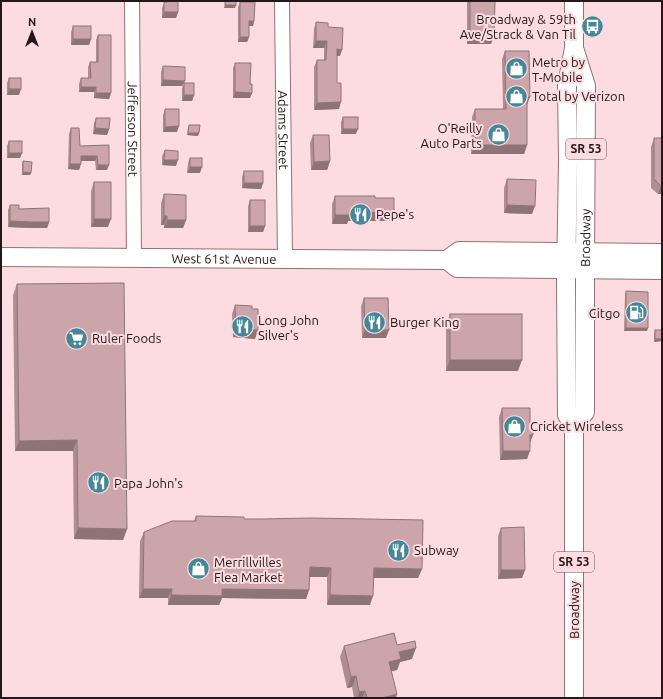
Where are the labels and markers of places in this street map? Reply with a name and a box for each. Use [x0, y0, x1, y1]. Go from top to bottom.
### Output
place label: Broadway & 59th Ave/Strack & Van Til [460, 12, 577, 41]
bus stop icon: Broadway & 59th Ave/Strack & Van Til [579, 13, 605, 39]
place label: Metro by T-Mobile [532, 55, 585, 84]
shop icon: Metro by T-Mobile [504, 56, 530, 82]
shop icon: Total by Verizon [503, 83, 529, 109]
place label: Total by Verizon [532, 89, 625, 103]
place label: O'Reilly Auto Parts [420, 121, 482, 150]
shop icon: O'Reilly Auto Parts [485, 122, 511, 148]
restaurant icon: Pepe's [348, 201, 374, 227]
place label: Pepe's [376, 207, 414, 221]
fuel station icon: Citgo [623, 300, 649, 326]
place label: Citgo [589, 306, 620, 320]
restaurant icon: Burger King [361, 309, 387, 335]
place label: Long John Silver's [258, 313, 319, 342]
restaurant icon: Long John Silver's [229, 314, 255, 340]
place label: Burger King [390, 315, 459, 329]
supermarket icon: Ruler Foods [64, 325, 90, 351]
place label: Ruler Foods [92, 331, 162, 345]
shop icon: Cricket Wireless [501, 413, 527, 439]
place label: Cricket Wireless [530, 419, 623, 433]
restaurant icon: Papa John's [86, 470, 112, 496]
place label: Papa John's [114, 476, 183, 490]
restaurant icon: Subway [385, 537, 411, 563]
place label: Subway [414, 543, 459, 557]
place label: Merrillvilles Flea Market [214, 555, 283, 584]
shop icon: Merrillvilles Flea Market [186, 556, 212, 582]

